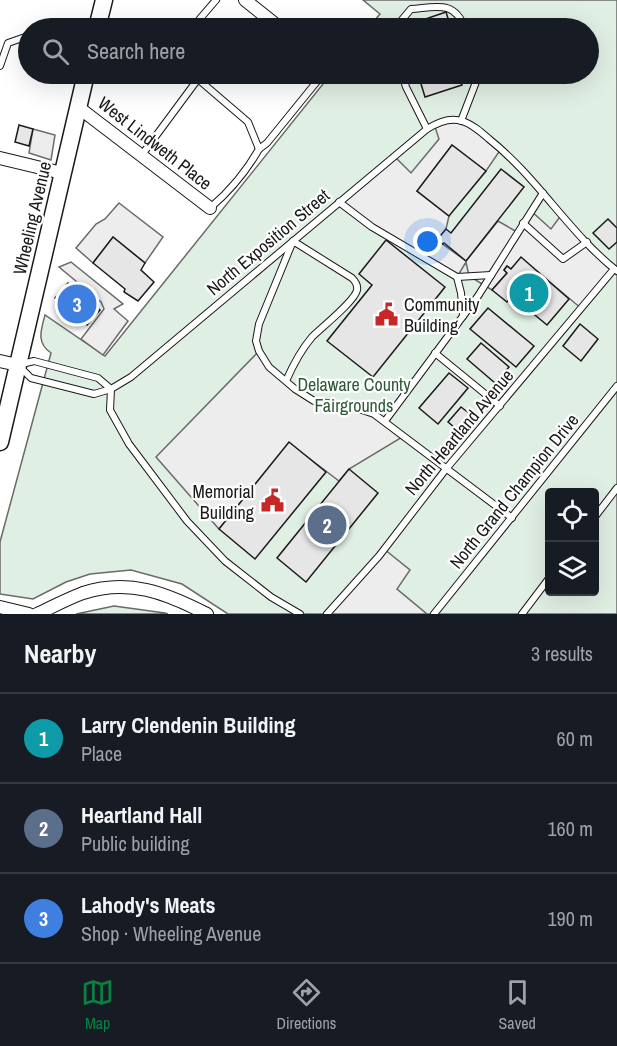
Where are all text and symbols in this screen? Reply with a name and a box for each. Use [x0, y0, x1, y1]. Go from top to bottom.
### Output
search box [18, 18, 599, 84]
icon: search [39, 35, 72, 68]
text: Search here [87, 36, 185, 66]
street label: West Lindweth Place [93, 91, 217, 195]
street label: Wheeling Avenue [7, 159, 57, 277]
street label: North Exposition Street [201, 183, 335, 301]
your location [413, 227, 442, 256]
pin: 1 [510, 270, 548, 316]
pin: 3 [58, 282, 97, 326]
place label: Community Building [404, 292, 480, 338]
public building icon: Community Building [373, 301, 399, 327]
street label: North Heartland Avenue [399, 364, 519, 500]
park label: Delaware County Fairgrounds [297, 372, 411, 418]
street label: North Grand Champion Drive [444, 408, 584, 574]
place label: Memorial Building [192, 479, 255, 525]
public building icon: Memorial Building [259, 488, 285, 514]
map controls [545, 488, 599, 596]
button: locate [545, 488, 599, 542]
pin: 2 [308, 502, 346, 548]
button: layers [545, 542, 599, 596]
text: Nearby [24, 636, 96, 671]
text: 3 results [531, 640, 593, 667]
text: Larry Clendenin Building [81, 710, 296, 740]
text: 1 [39, 725, 48, 752]
text: 60 m [557, 725, 593, 752]
text: Place [81, 740, 122, 767]
text: Heartland Hall [81, 800, 202, 830]
text: 2 [39, 815, 48, 842]
text: 160 m [547, 815, 593, 842]
text: Public building [81, 830, 190, 857]
text: Lahody's Meats [81, 890, 216, 920]
text: 3 [39, 905, 48, 932]
text: 190 m [547, 905, 593, 932]
text: Shop · Wheeling Avenue [81, 920, 261, 947]
tab: Map [81, 976, 114, 1034]
tab: Directions [276, 976, 336, 1034]
tab: Saved [499, 976, 536, 1034]

